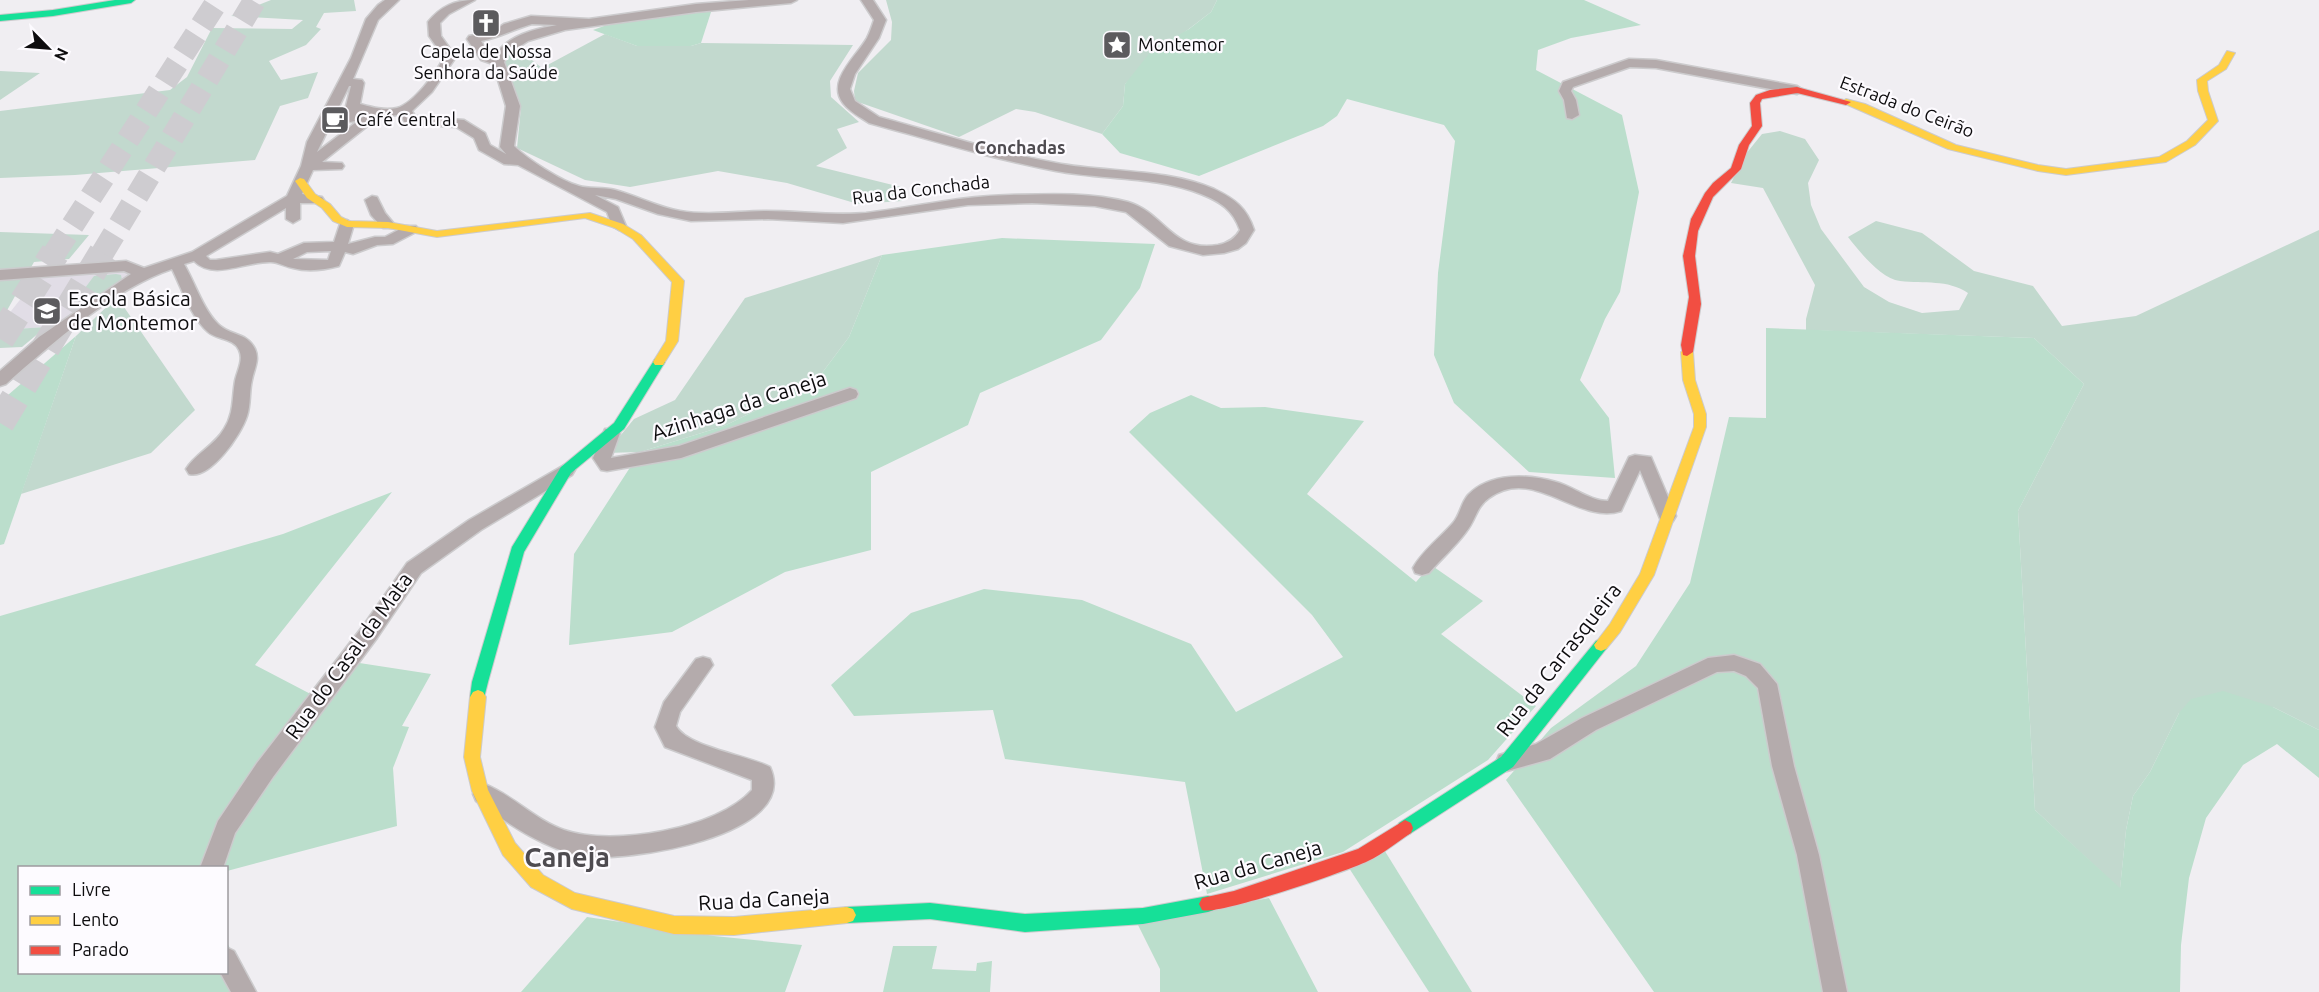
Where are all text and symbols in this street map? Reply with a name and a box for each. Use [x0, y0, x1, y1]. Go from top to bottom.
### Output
church icon: Capela de Nossa Senhora da Saúde [470, 7, 502, 39]
north arrow [18, 18, 78, 78]
place icon: Montemor [1101, 29, 1133, 61]
place label: Montemor [1138, 34, 1224, 54]
place label: Capela de Nossa Senhora da Saúde [414, 41, 558, 82]
text: N [51, 45, 72, 64]
street label: Estrada do Ceirão [1837, 71, 1977, 141]
cafe icon: Café Central [319, 104, 351, 136]
place label: Café Central [356, 109, 457, 129]
district label: Conchadas [975, 137, 1065, 157]
street label: Rua da Conchada [851, 171, 991, 207]
place label: Escola Básica de Montemor [68, 286, 197, 334]
school or university icon: Escola Básica de Montemor [31, 295, 63, 327]
street label: Azinhaga da Caneja [648, 365, 829, 445]
street label: Rua do Casal da Mata [280, 567, 417, 743]
street label: Rua da Carrasqueira [1491, 578, 1625, 741]
street label: Rua da Caneja [1191, 834, 1324, 894]
district label: Caneja [524, 842, 610, 872]
legend [18, 866, 228, 974]
text: Livre [72, 879, 111, 899]
street label: Rua da Caneja [698, 884, 830, 914]
text: Lento [72, 909, 119, 929]
text: Parado [72, 939, 129, 959]

